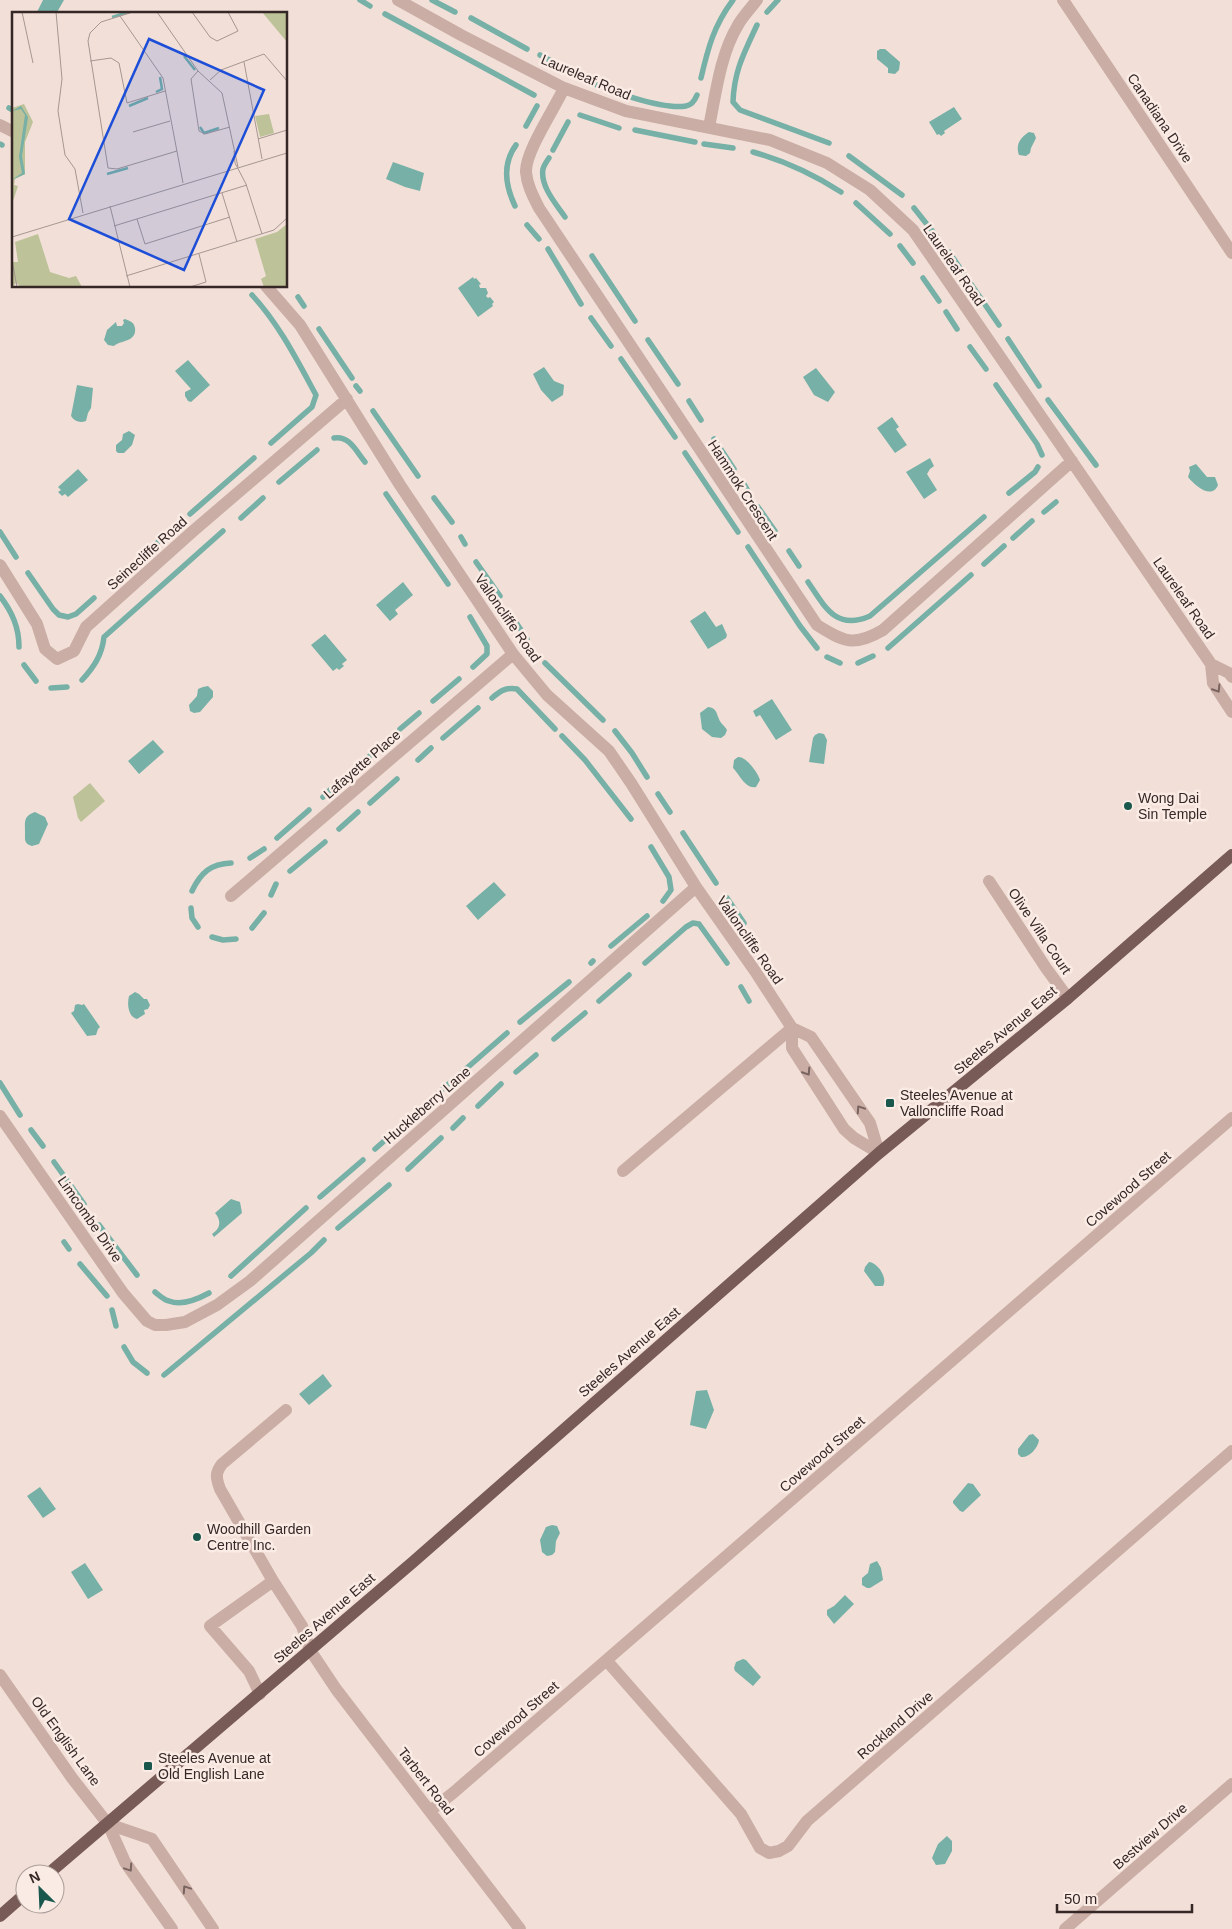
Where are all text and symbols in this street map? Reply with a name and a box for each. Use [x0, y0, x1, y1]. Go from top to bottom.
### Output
inset map [12, 12, 288, 288]
street label: Laureleaf Road [539, 51, 633, 103]
street label: Canadiana Drive [1124, 70, 1196, 166]
street label: Laureleaf Road [920, 221, 988, 309]
street label: Hammok Crescent [705, 437, 781, 543]
street label: Seinecliffe Road [104, 513, 190, 593]
street label: Laureleaf Road [1150, 554, 1218, 642]
street label: Valloncliffe Road [472, 571, 544, 665]
one-way arrow [1211, 684, 1221, 693]
street label: Lafayette Place [320, 726, 404, 802]
place label: Wong Dai Sin Temple [1138, 790, 1207, 822]
marker: Wong Dai Sin Temple [1122, 800, 1134, 812]
street label: Olive Villa Court [1005, 885, 1075, 977]
street label: Valloncliffe Road [714, 893, 786, 987]
street label: Steeles Avenue East [950, 982, 1060, 1078]
street label: Huckleberry Lane [380, 1063, 474, 1147]
one-way arrow [801, 1067, 811, 1076]
place label: Steeles Avenue at Valloncliffe Road [900, 1087, 1013, 1119]
marker: Steeles Avenue at Valloncliffe Road [884, 1097, 896, 1109]
one-way arrow [857, 1105, 866, 1115]
street label: Covewood Street [1082, 1148, 1174, 1230]
street label: Limcombe Drive [54, 1173, 126, 1265]
street label: Steeles Avenue East [575, 1304, 683, 1400]
street label: Covewood Street [776, 1413, 868, 1495]
place label: Woodhill Garden Centre Inc. [207, 1521, 311, 1553]
marker: Woodhill Garden Centre Inc. [191, 1531, 203, 1543]
street label: Steeles Avenue East [270, 1570, 378, 1666]
street label: Covewood Street [470, 1678, 562, 1760]
street label: Rockland Drive [854, 1688, 936, 1762]
street label: Old English Lane [28, 1693, 104, 1789]
street label: Tarbert Road [395, 1744, 457, 1818]
place label: Steeles Avenue at Old English Lane [158, 1750, 271, 1782]
marker: Steeles Avenue at Old English Lane [142, 1760, 154, 1772]
street label: Bestview Drive [1110, 1799, 1190, 1872]
one-way arrow [123, 1862, 132, 1872]
north arrow [15, 1864, 65, 1914]
text: N [27, 1868, 43, 1886]
scale bar [1057, 1882, 1192, 1914]
one-way arrow [183, 1885, 192, 1894]
text: 50 m [1064, 1890, 1097, 1907]

